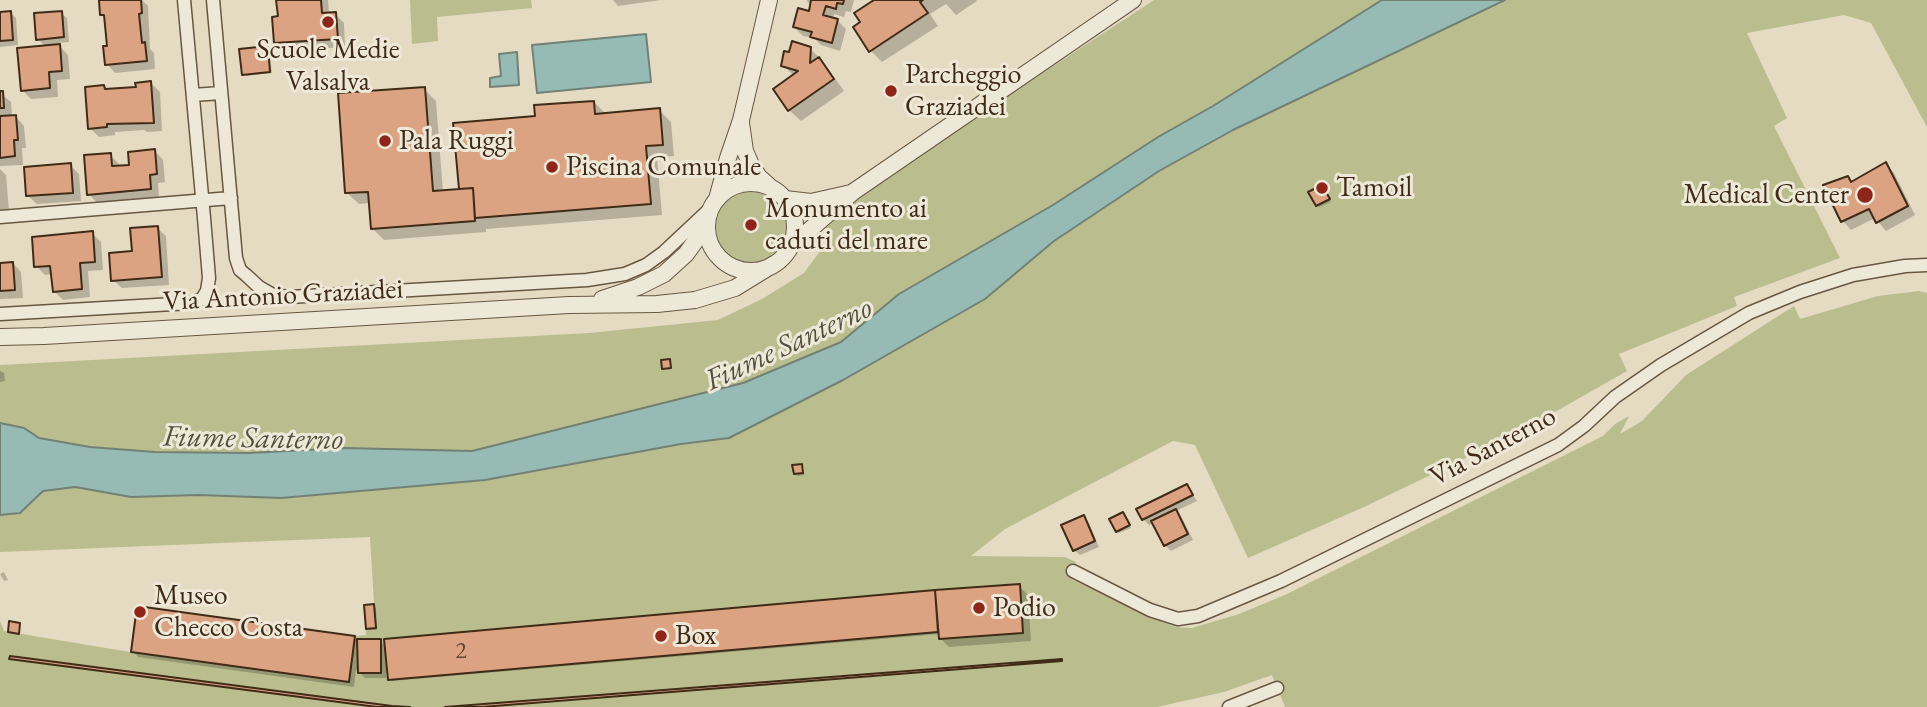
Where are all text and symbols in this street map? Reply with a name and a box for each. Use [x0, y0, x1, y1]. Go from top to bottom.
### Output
marker: Scuole Medie Valsalva [320, 14, 336, 30]
place label: Scuole Medie Valsalva [256, 33, 400, 99]
place label: Parcheggio Graziadei [905, 58, 1021, 124]
marker: Parcheggio Graziadei [883, 83, 899, 99]
place label: Pala Ruggi [399, 124, 514, 158]
marker: Pala Ruggi [377, 133, 393, 149]
place label: Piscina Comunale [566, 150, 761, 184]
marker: Piscina Comunale [544, 159, 560, 175]
place label: Tamoil [1336, 171, 1412, 205]
place label: Medical Center [1684, 178, 1849, 212]
marker: Tamoil [1314, 180, 1330, 196]
marker: Medical Center [1855, 185, 1875, 205]
place label: Monumento ai caduti del mare [765, 192, 928, 258]
marker: Monumento ai caduti del mare [743, 217, 759, 233]
street label: Via Antonio Graziadei [162, 273, 404, 319]
water label: Fiume Santerno [700, 291, 878, 399]
street label: Via Santerno [1424, 400, 1562, 494]
water label: Fiume Santerno [163, 419, 343, 459]
place label: Museo Checco Costa [154, 579, 303, 645]
place label: Podio [993, 591, 1056, 625]
marker: Podio [971, 600, 987, 616]
marker: Museo Checco Costa [132, 604, 148, 620]
place label: Box [675, 619, 716, 653]
marker: Box [653, 628, 669, 644]
house number: 2 [455, 637, 467, 665]

